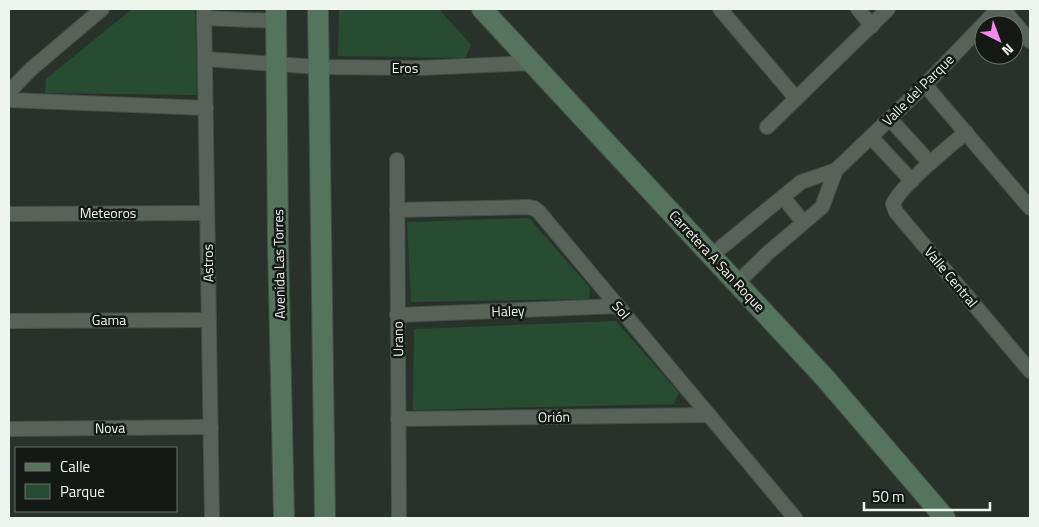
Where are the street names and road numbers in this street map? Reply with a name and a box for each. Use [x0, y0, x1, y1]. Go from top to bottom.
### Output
street label: Valle del Parque [877, 49, 958, 130]
street label: Eros [392, 57, 418, 78]
street label: Meteoros [80, 202, 136, 223]
street label: Carretera A San Roque [664, 205, 770, 316]
street label: Avenida Las Torres [267, 209, 290, 319]
street label: Valle Central [920, 242, 983, 312]
street label: Astros [197, 244, 218, 282]
street label: Sol [607, 296, 635, 323]
street label: Haley [491, 299, 525, 322]
street label: Gama [92, 309, 126, 330]
street label: Urano [387, 321, 408, 357]
street label: Orión [538, 406, 570, 427]
street label: Nova [95, 417, 125, 438]

